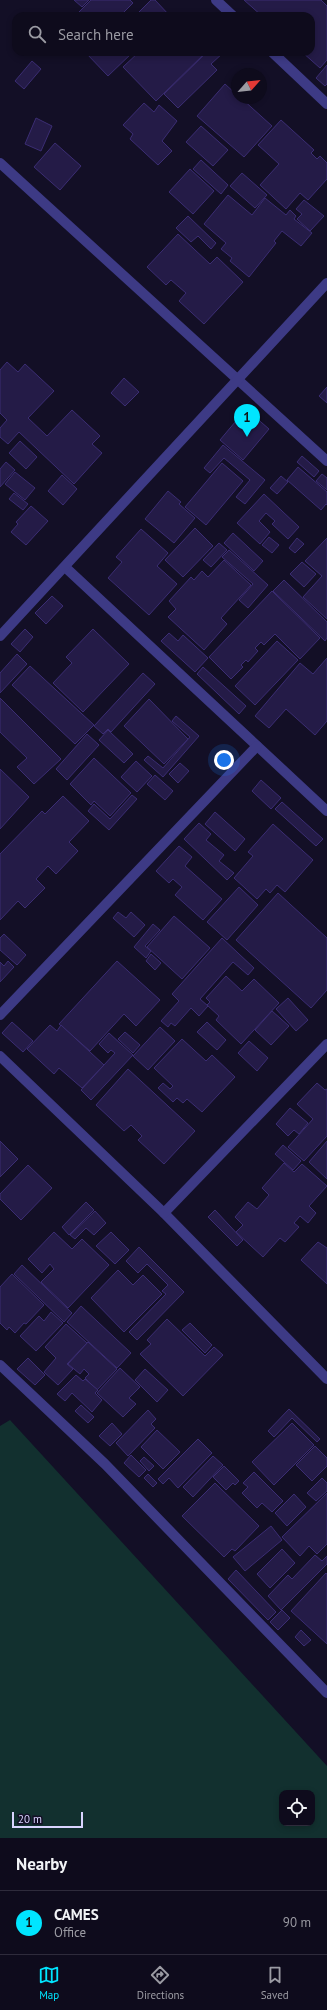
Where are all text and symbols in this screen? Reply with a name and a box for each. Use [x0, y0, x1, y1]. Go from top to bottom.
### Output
search box [12, 12, 315, 56]
icon: search [26, 23, 48, 45]
text: Search here [58, 25, 134, 44]
north arrow [231, 68, 267, 104]
pin: 1 [234, 404, 260, 437]
your location [214, 750, 234, 770]
map controls [279, 1790, 315, 1826]
button: locate [279, 1790, 315, 1826]
scale bar [12, 1810, 83, 1829]
text: 20 m [18, 1812, 42, 1826]
text: Nearby [16, 1853, 67, 1875]
text: CAMES [54, 1905, 99, 1924]
text: 1 [25, 1914, 33, 1931]
text: 90 m [283, 1914, 311, 1931]
text: Office [54, 1924, 86, 1941]
tab: Map [38, 1964, 60, 2002]
tab: Directions [137, 1964, 184, 2002]
tab: Saved [261, 1964, 289, 2002]

